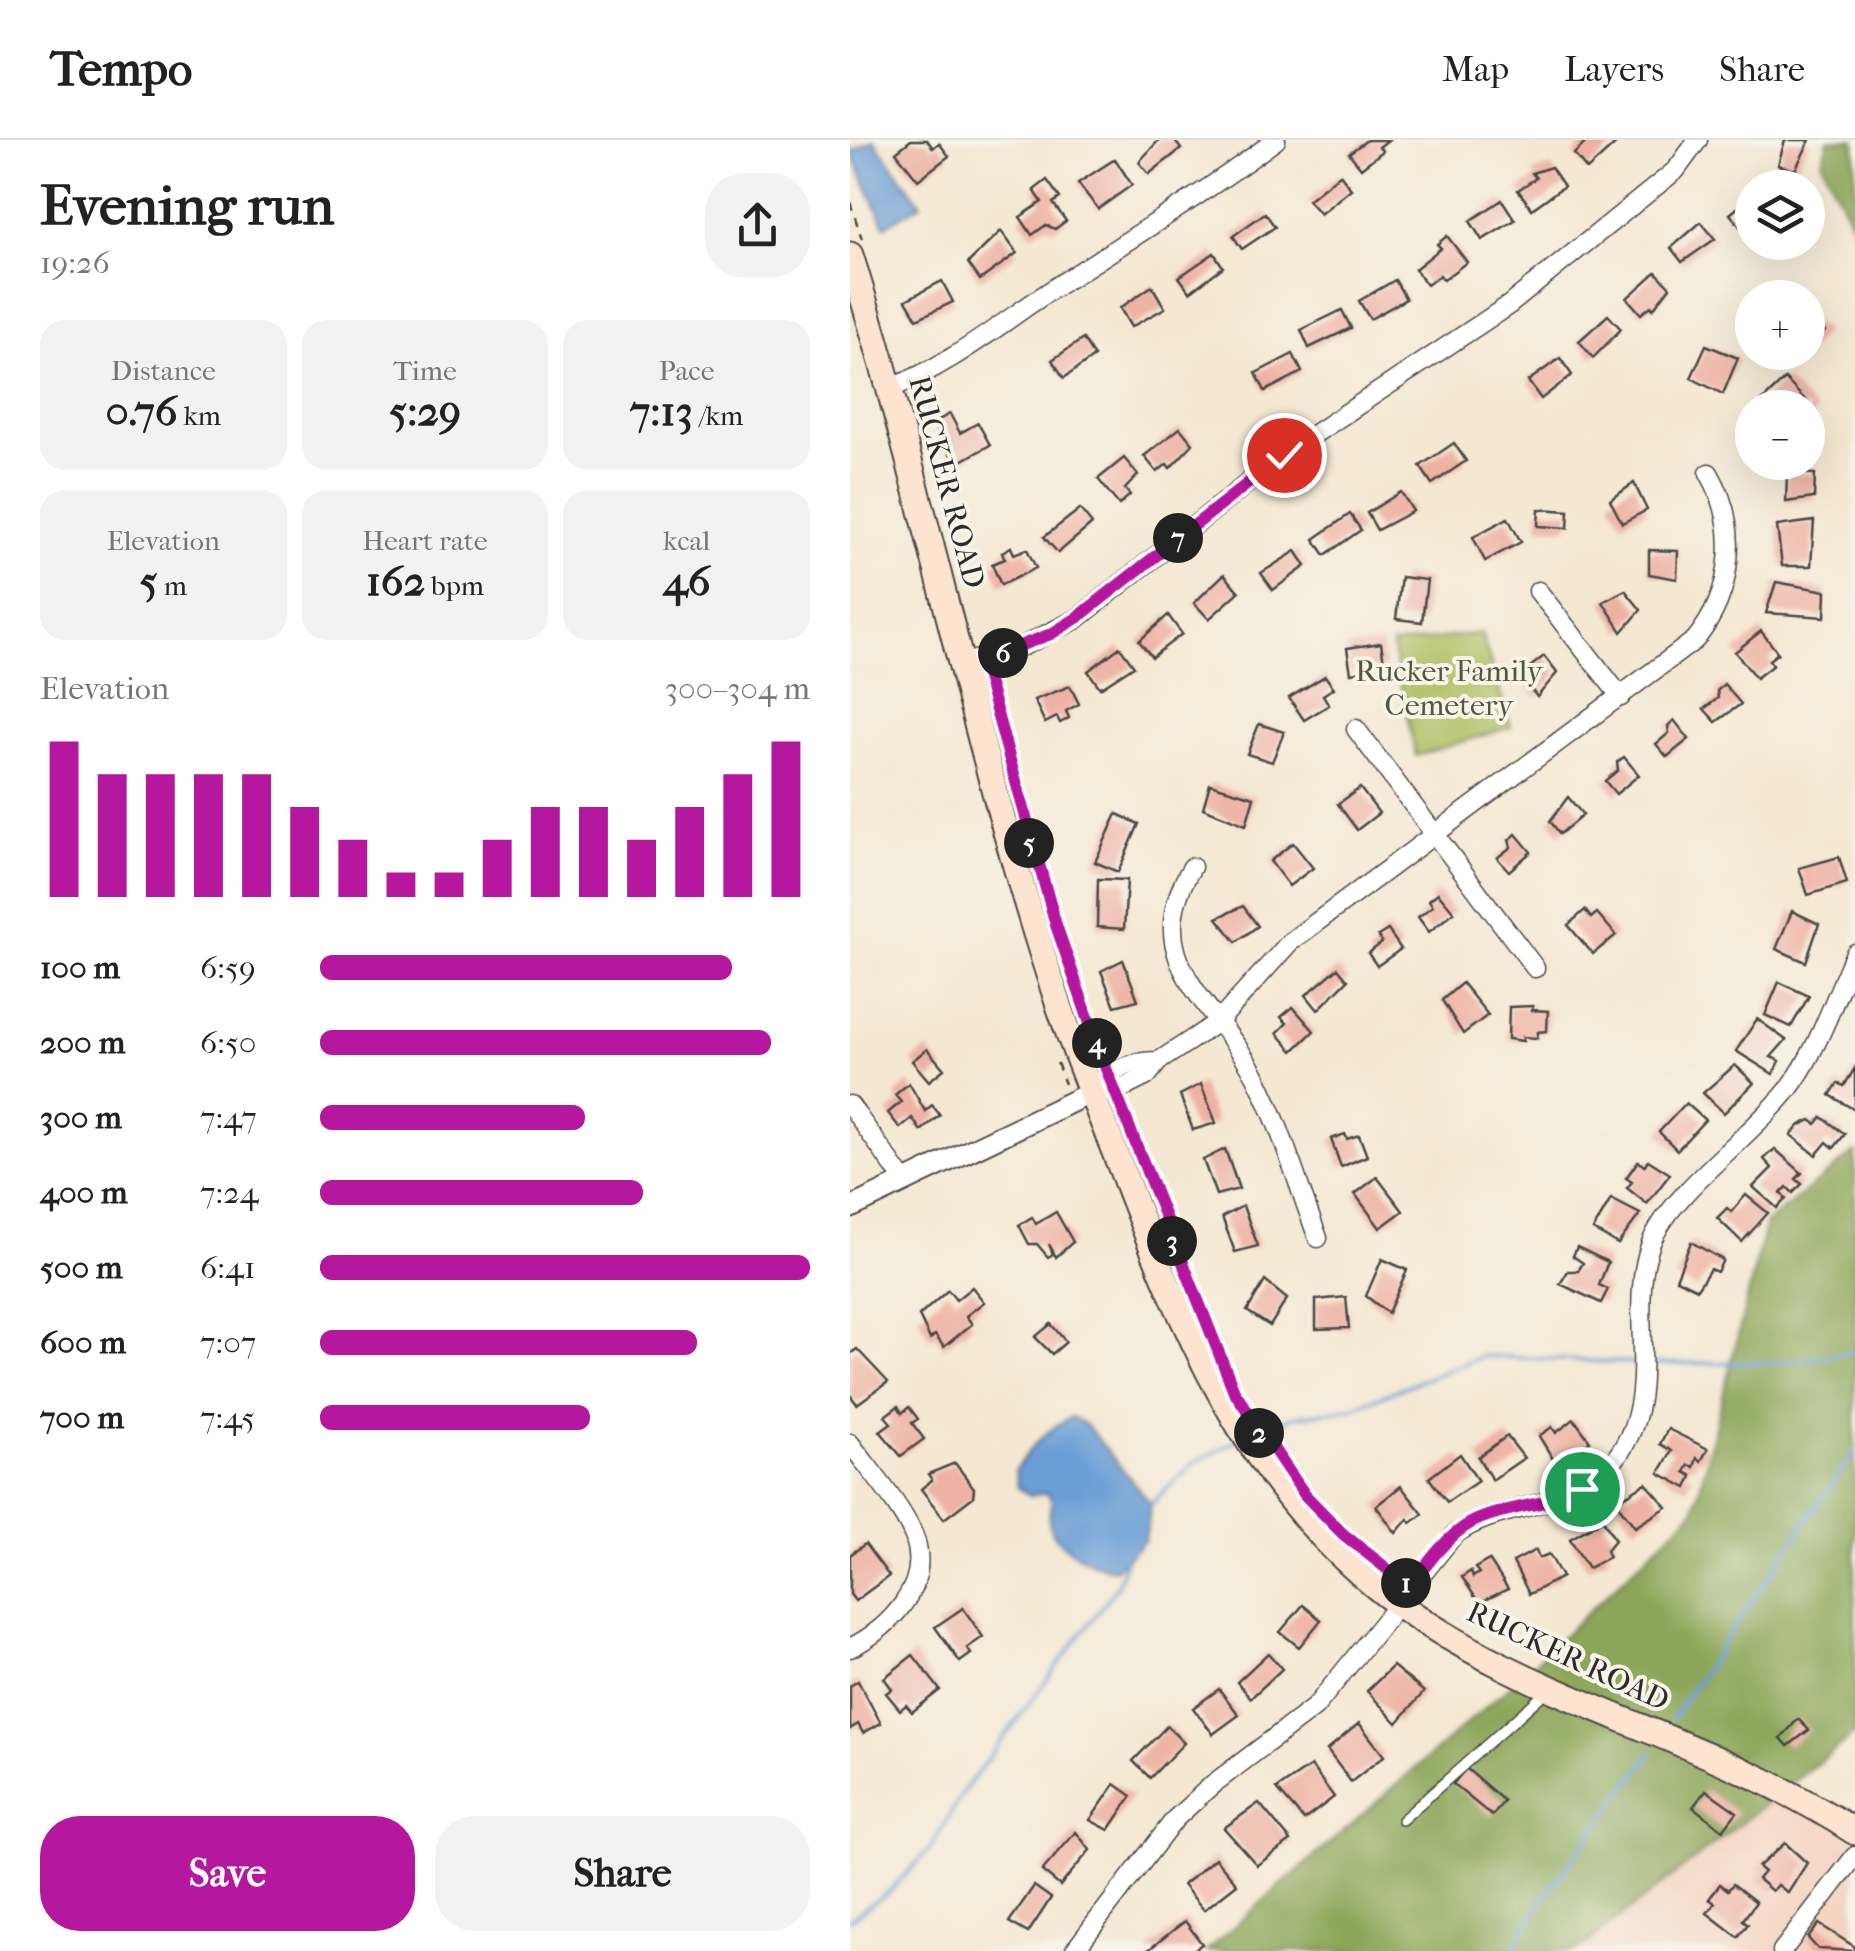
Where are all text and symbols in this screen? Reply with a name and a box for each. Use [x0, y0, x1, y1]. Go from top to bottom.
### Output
text: Tempo [50, 41, 192, 97]
text: Map [1442, 49, 1509, 90]
text: Layers [1564, 49, 1664, 90]
text: Share [1719, 49, 1805, 90]
map controls [1735, 170, 1825, 480]
button: layers [1735, 170, 1825, 260]
button: share [705, 173, 810, 278]
text: Evening run [40, 174, 334, 238]
text: 19:26 [40, 244, 110, 281]
button: + [1735, 280, 1825, 370]
text: Distance [111, 354, 216, 387]
text: Time [393, 354, 457, 387]
text: Pace [659, 354, 715, 387]
street label: RUCKER ROAD [901, 372, 992, 592]
text: 0.76 [106, 387, 177, 436]
text: 5:29 [389, 387, 461, 436]
text: 7:13 [630, 387, 693, 436]
button: − [1735, 390, 1825, 480]
text: km [177, 399, 221, 432]
text: /km [693, 399, 743, 432]
pin [1242, 413, 1327, 498]
icon: check [1257, 428, 1312, 483]
pin: 7 [1153, 513, 1203, 563]
text: 7 [1171, 521, 1185, 554]
text: Elevation [107, 524, 220, 557]
text: Heart rate [362, 524, 488, 557]
text: kcal [663, 524, 710, 557]
text: 5 [140, 557, 158, 606]
text: 162 [366, 557, 425, 606]
text: 46 [663, 557, 710, 606]
text: m [158, 569, 187, 602]
text: bpm [425, 569, 484, 602]
pin: 6 [978, 628, 1028, 678]
text: 6 [995, 636, 1011, 669]
park label: Rucker Family Cemetery [1355, 654, 1544, 723]
text: Elevation [40, 670, 169, 707]
text: 300–304 m [665, 670, 810, 707]
pin: 5 [1004, 818, 1054, 868]
text: 5 [1023, 826, 1035, 859]
text: 100 m [40, 949, 120, 986]
text: 6:59 [200, 949, 256, 986]
pin: 4 [1072, 1018, 1122, 1068]
text: 200 m [40, 1024, 125, 1061]
text: 6:50 [200, 1024, 256, 1061]
text: 4 [1089, 1026, 1105, 1059]
text: 300 m [40, 1099, 122, 1136]
text: 7:47 [200, 1099, 257, 1136]
text: 400 m [40, 1174, 128, 1211]
text: 7:24 [200, 1174, 259, 1211]
pin: 3 [1147, 1216, 1197, 1266]
text: 3 [1166, 1224, 1178, 1257]
text: 500 m [40, 1249, 123, 1286]
text: 6:41 [200, 1249, 255, 1286]
text: 600 m [40, 1324, 126, 1361]
text: 7:07 [200, 1324, 256, 1361]
text: 700 m [40, 1399, 124, 1436]
text: 7:45 [200, 1399, 255, 1436]
pin: 2 [1234, 1408, 1284, 1458]
text: 2 [1252, 1416, 1266, 1449]
pin [1540, 1447, 1625, 1532]
icon: arrive [1555, 1462, 1610, 1517]
pin: 1 [1381, 1558, 1431, 1608]
text: 1 [1401, 1566, 1411, 1599]
street label: RUCKER ROAD [1461, 1594, 1674, 1719]
button: Save [40, 1816, 415, 1931]
button: Share [435, 1816, 810, 1931]

